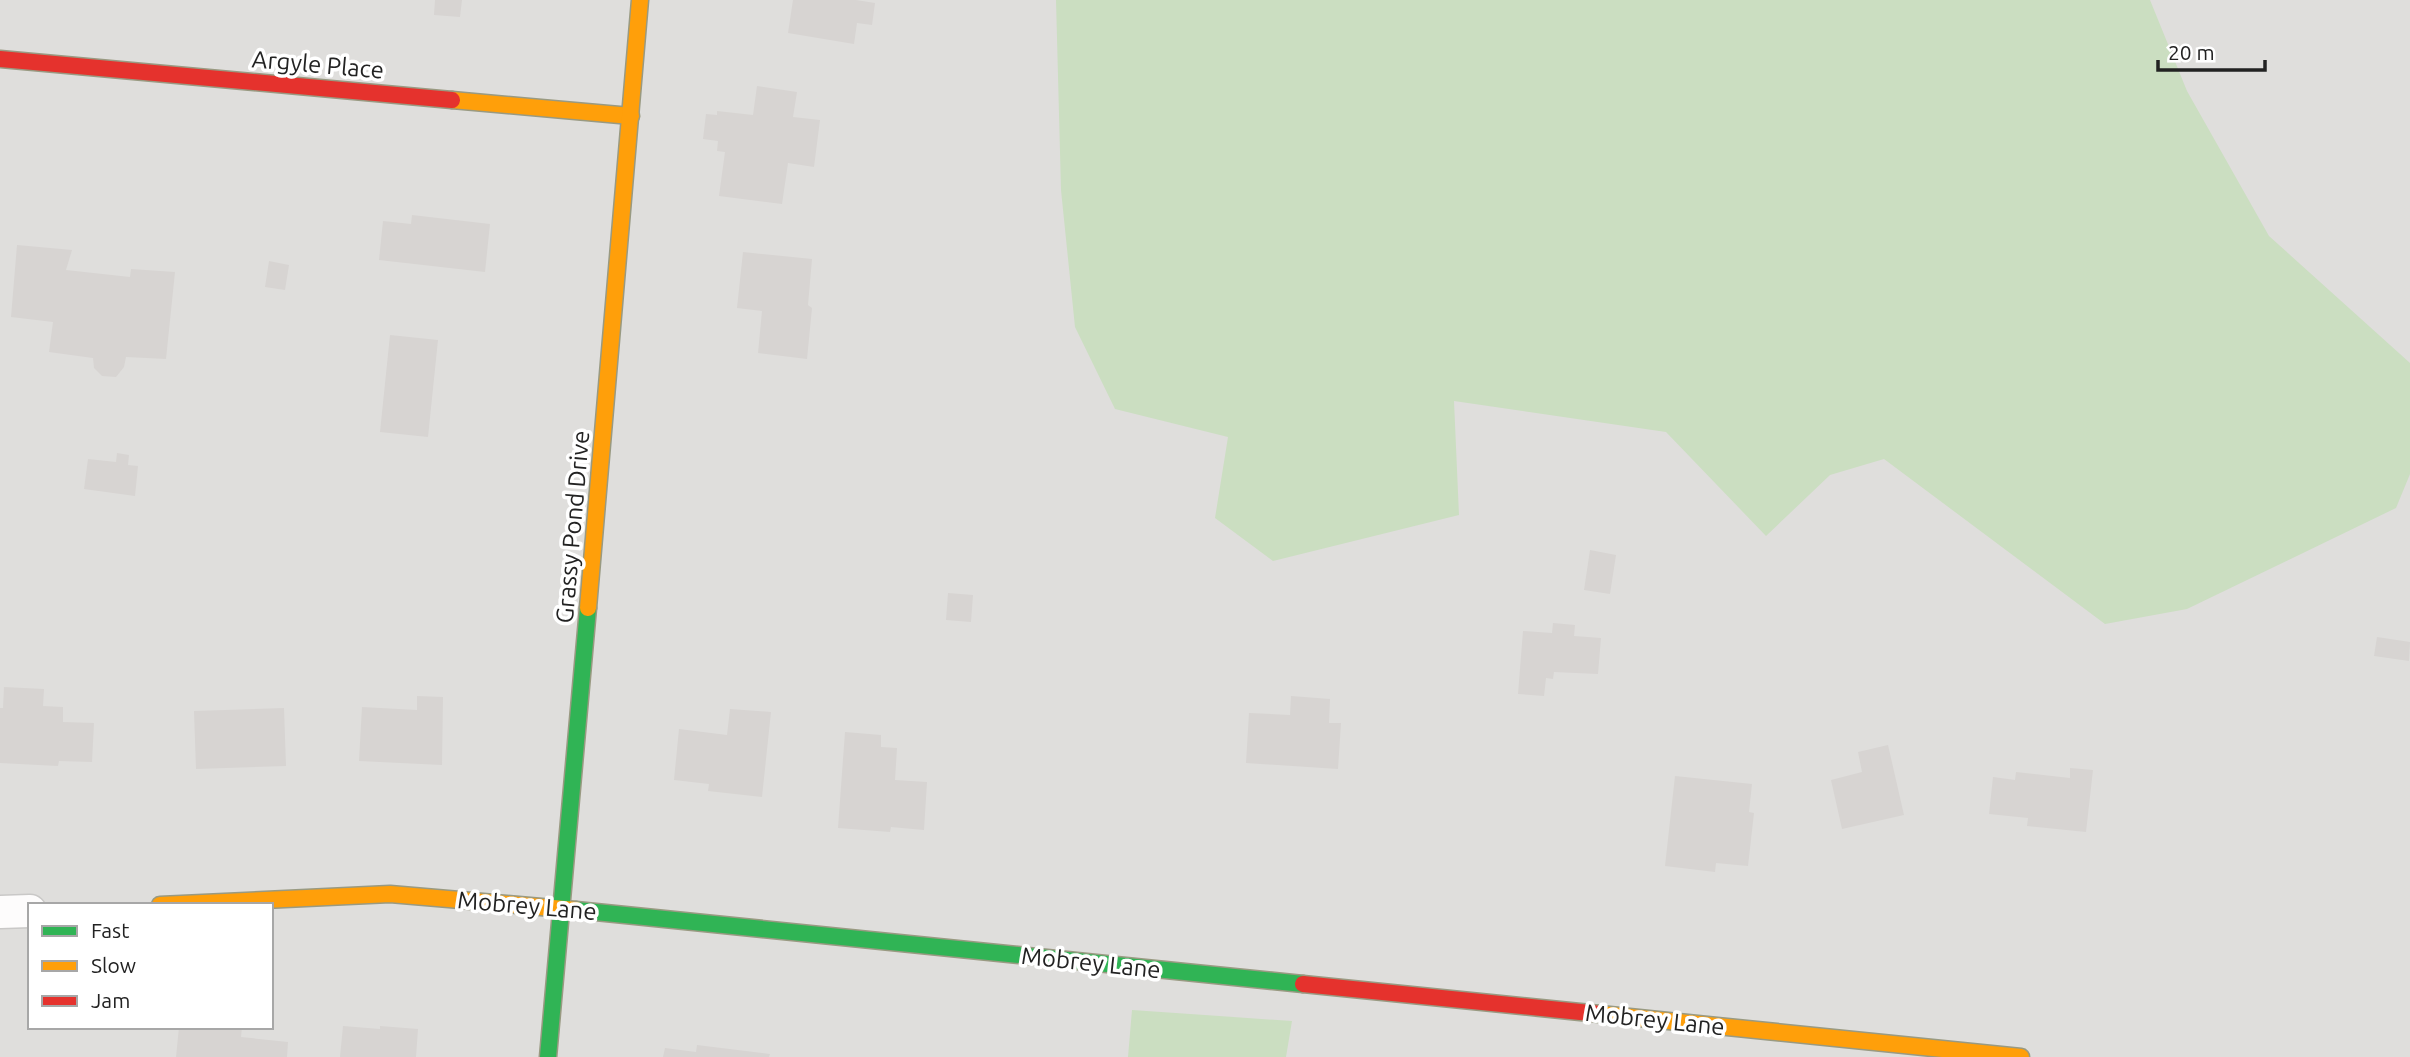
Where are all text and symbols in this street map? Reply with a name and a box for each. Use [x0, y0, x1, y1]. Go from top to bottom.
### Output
scale bar [2158, 28, 2265, 72]
text: 20 m [2168, 40, 2215, 64]
street label: Argyle Place [251, 45, 385, 84]
street label: Grassy Pond Drive [551, 429, 594, 624]
street label: Mobrey Lane [456, 886, 598, 925]
legend [28, 903, 273, 1029]
text: Fast [91, 918, 129, 942]
street label: Mobrey Lane [1020, 942, 1162, 983]
text: Slow [91, 953, 136, 977]
text: Jam [91, 988, 130, 1012]
street label: Mobrey Lane [1584, 999, 1726, 1040]

